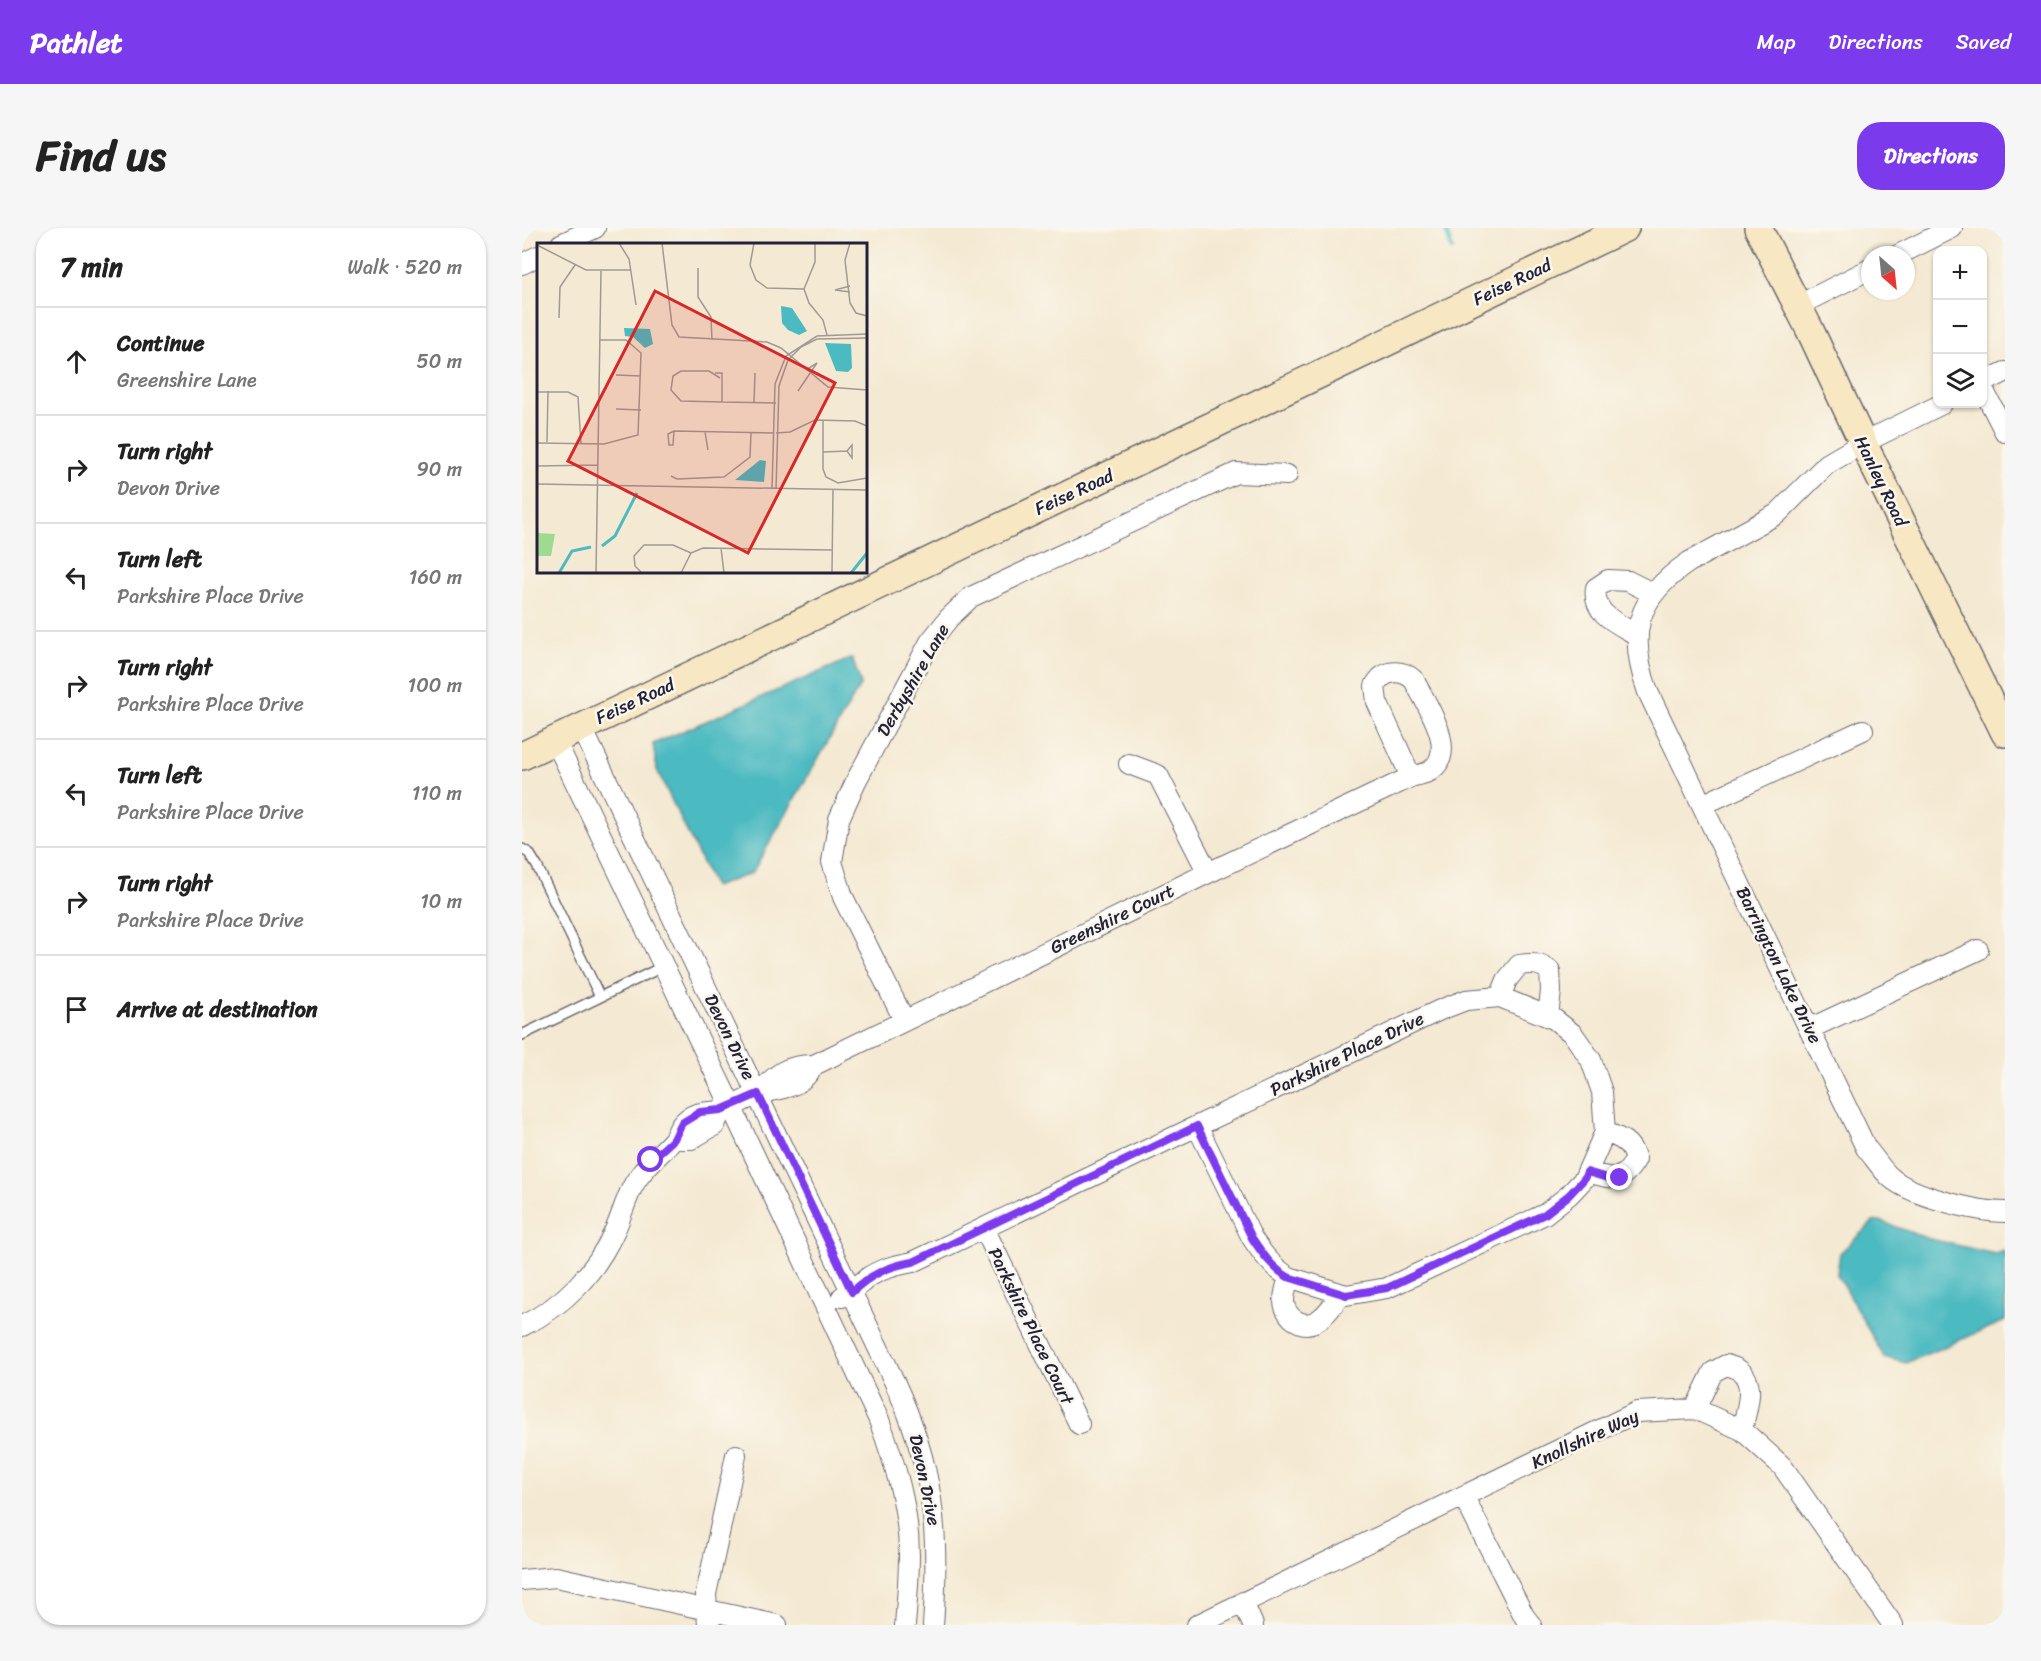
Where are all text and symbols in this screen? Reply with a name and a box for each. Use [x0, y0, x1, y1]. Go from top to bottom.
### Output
text: Pathlet [30, 18, 123, 67]
text: Map [1757, 23, 1795, 61]
text: Directions [1828, 23, 1923, 61]
text: Saved [1956, 23, 2011, 61]
text: Find us [36, 119, 166, 193]
button: Directions [1857, 122, 2005, 190]
inset map [537, 243, 867, 573]
text: 7 min [60, 244, 123, 290]
north arrow [1861, 246, 1915, 300]
map controls [1933, 246, 1987, 408]
button: + [1933, 246, 1987, 300]
street label: Feise Road [1467, 248, 1558, 315]
text: Walk · 520 m [348, 250, 462, 285]
button: − [1933, 300, 1987, 354]
text: Continue [117, 324, 205, 363]
text: 50 m [417, 344, 462, 379]
icon: ahead [60, 345, 93, 378]
button: layers [1933, 354, 1987, 408]
text: Greenshire Lane [117, 363, 257, 398]
street label: Hanley Road [1845, 430, 1918, 533]
text: Turn right [117, 432, 212, 471]
text: 90 m [417, 452, 462, 487]
icon: right [60, 453, 93, 486]
street label: Feise Road [1029, 459, 1120, 524]
text: Devon Drive [117, 471, 220, 506]
text: Turn left [117, 540, 202, 579]
text: 160 m [409, 560, 462, 595]
icon: left [60, 561, 93, 594]
text: Parkshire Place Drive [117, 579, 304, 614]
street label: Derbyshire Lane [868, 617, 958, 743]
text: Turn right [117, 648, 212, 687]
text: 100 m [408, 668, 462, 703]
street label: Feise Road [590, 668, 681, 733]
icon: right [60, 669, 93, 702]
text: Parkshire Place Drive [117, 687, 304, 722]
text: Turn left [117, 756, 202, 795]
text: 110 m [412, 776, 462, 811]
icon: left [60, 777, 93, 810]
text: Parkshire Place Drive [117, 795, 304, 830]
text: Turn right [117, 864, 212, 903]
street label: Greenshire Court [1044, 875, 1180, 963]
street label: Barrington Lake Drive [1727, 881, 1831, 1049]
text: 10 m [420, 884, 462, 919]
icon: right [60, 885, 93, 918]
text: Parkshire Place Drive [117, 903, 304, 938]
street label: Devon Drive [695, 988, 765, 1086]
text: Arrive at destination [117, 990, 318, 1029]
icon: arrive [60, 993, 93, 1026]
street label: Parkshire Place Drive [1264, 1003, 1430, 1105]
route start [637, 1146, 663, 1172]
route end [1606, 1164, 1632, 1190]
street label: Parkshire Place Court [979, 1242, 1083, 1411]
street label: Knollshire Way [1526, 1400, 1645, 1478]
street label: Devon Drive [900, 1431, 950, 1529]

